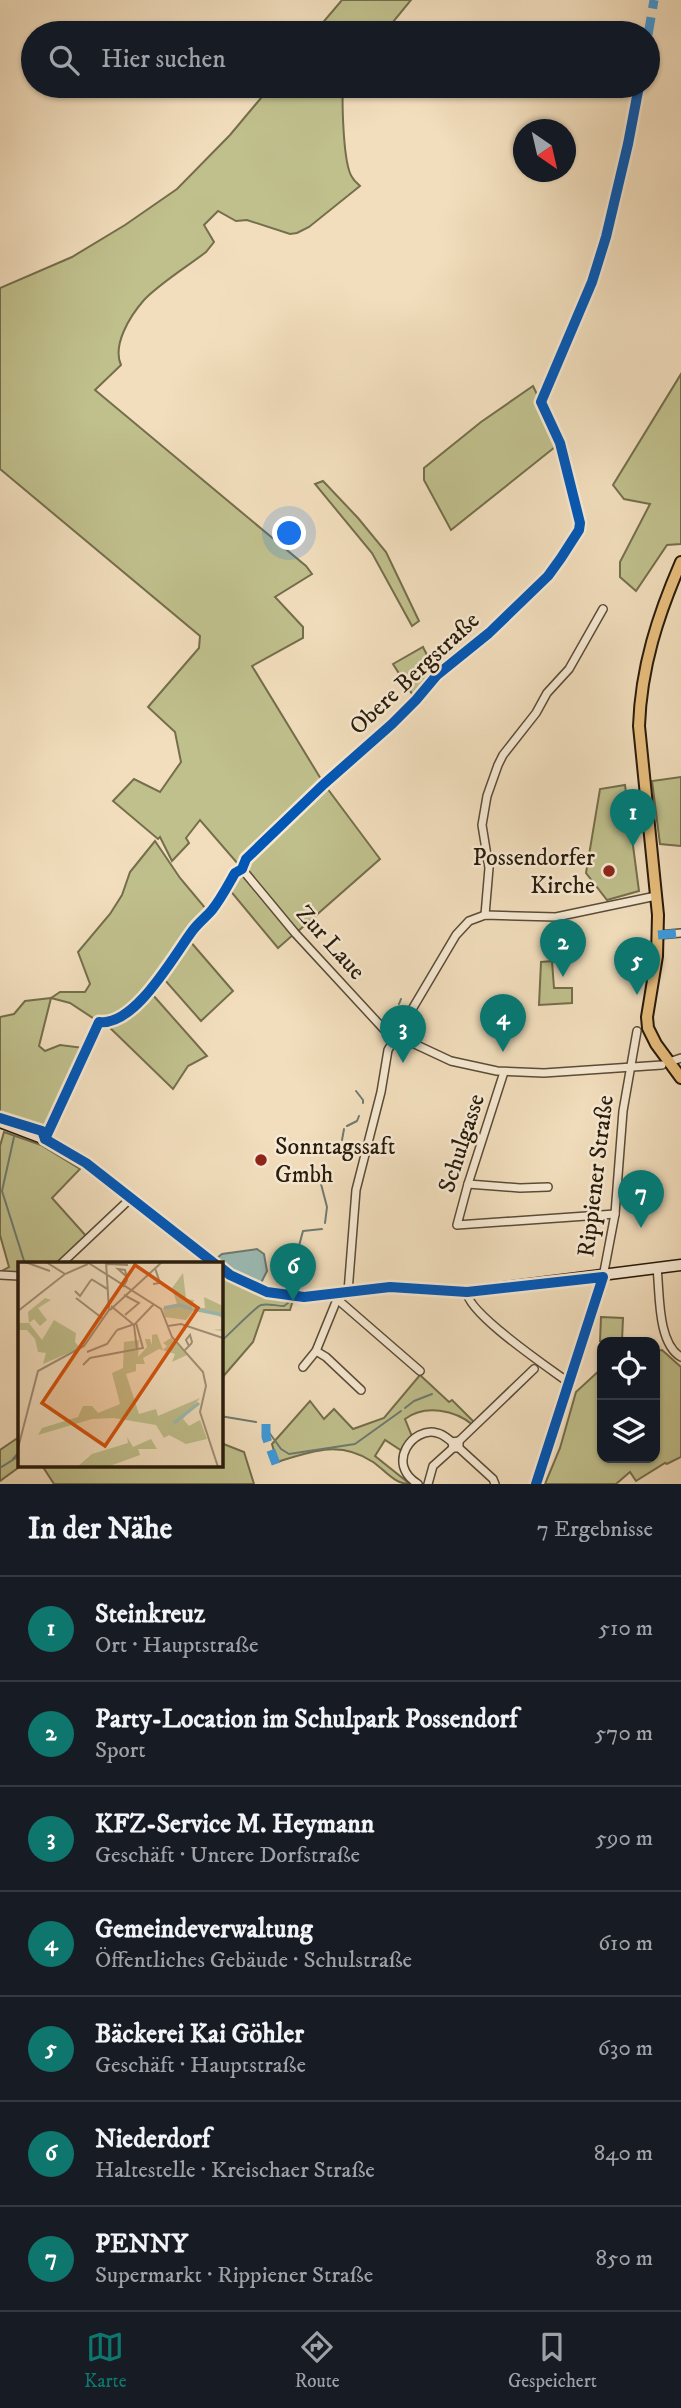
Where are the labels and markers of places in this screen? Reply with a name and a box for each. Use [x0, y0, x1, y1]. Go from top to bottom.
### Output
pin: 1 [610, 789, 656, 847]
place label: Possendorfer Kirche [472, 843, 595, 901]
marker: Possendorfer Kirche [601, 863, 617, 879]
pin: 2 [540, 919, 586, 977]
pin: 5 [614, 937, 660, 995]
pin: 4 [480, 994, 526, 1052]
pin: 3 [380, 1005, 426, 1063]
place label: Sonntagssaft Gmbh [275, 1132, 396, 1190]
marker: Sonntagssaft Gmbh [253, 1152, 269, 1168]
pin: 7 [618, 1170, 664, 1228]
pin: 6 [270, 1243, 316, 1301]

